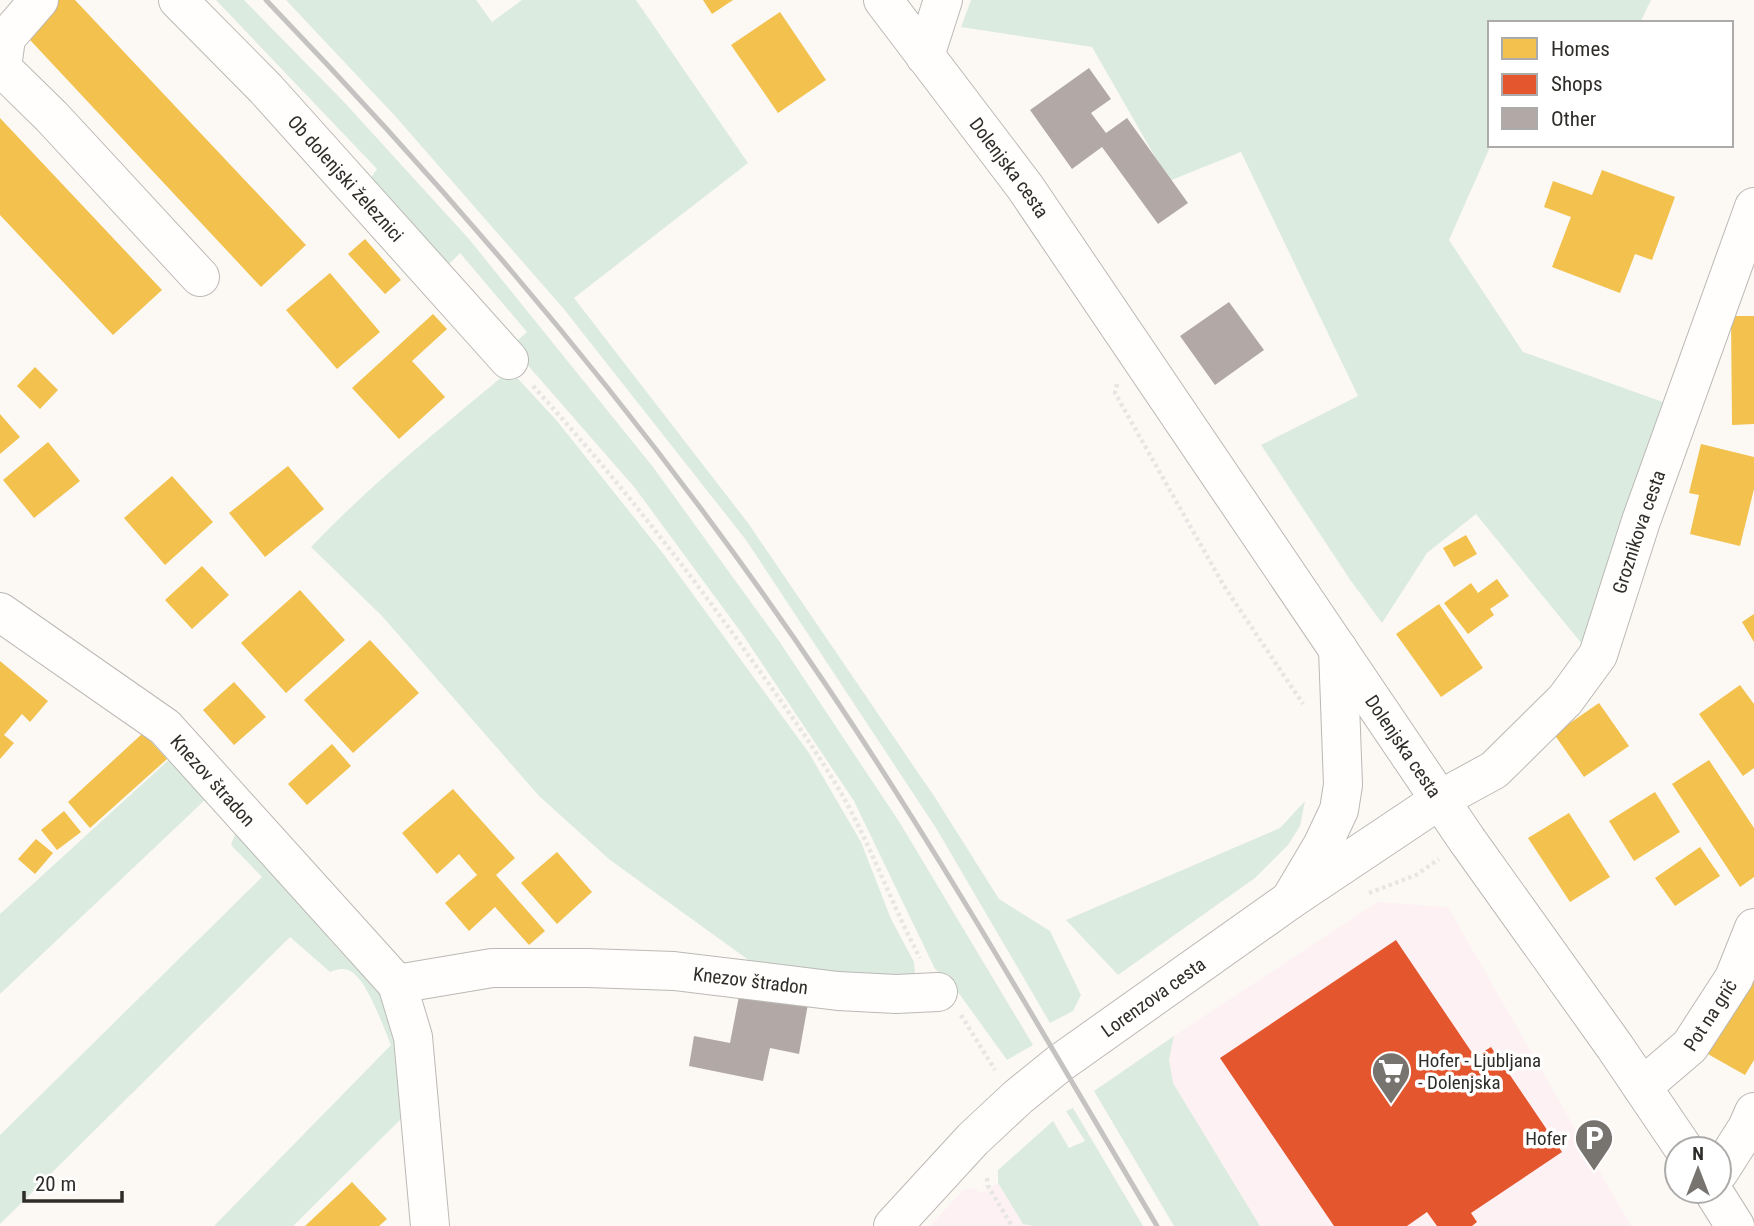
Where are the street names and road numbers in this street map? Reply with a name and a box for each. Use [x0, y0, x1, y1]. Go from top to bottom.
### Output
street label: Ob dolenjski železnici [283, 110, 409, 246]
street label: Dolenjska cesta [965, 113, 1054, 222]
street label: Groznikova cesta [1607, 467, 1670, 596]
street label: Dolenjska cesta [1361, 690, 1446, 802]
street label: Knezov štradon [166, 730, 260, 831]
street label: Lorenzova cesta [1097, 952, 1210, 1042]
street label: Knezov štradon [692, 962, 809, 999]
street label: Pot na grič [1678, 975, 1742, 1055]

